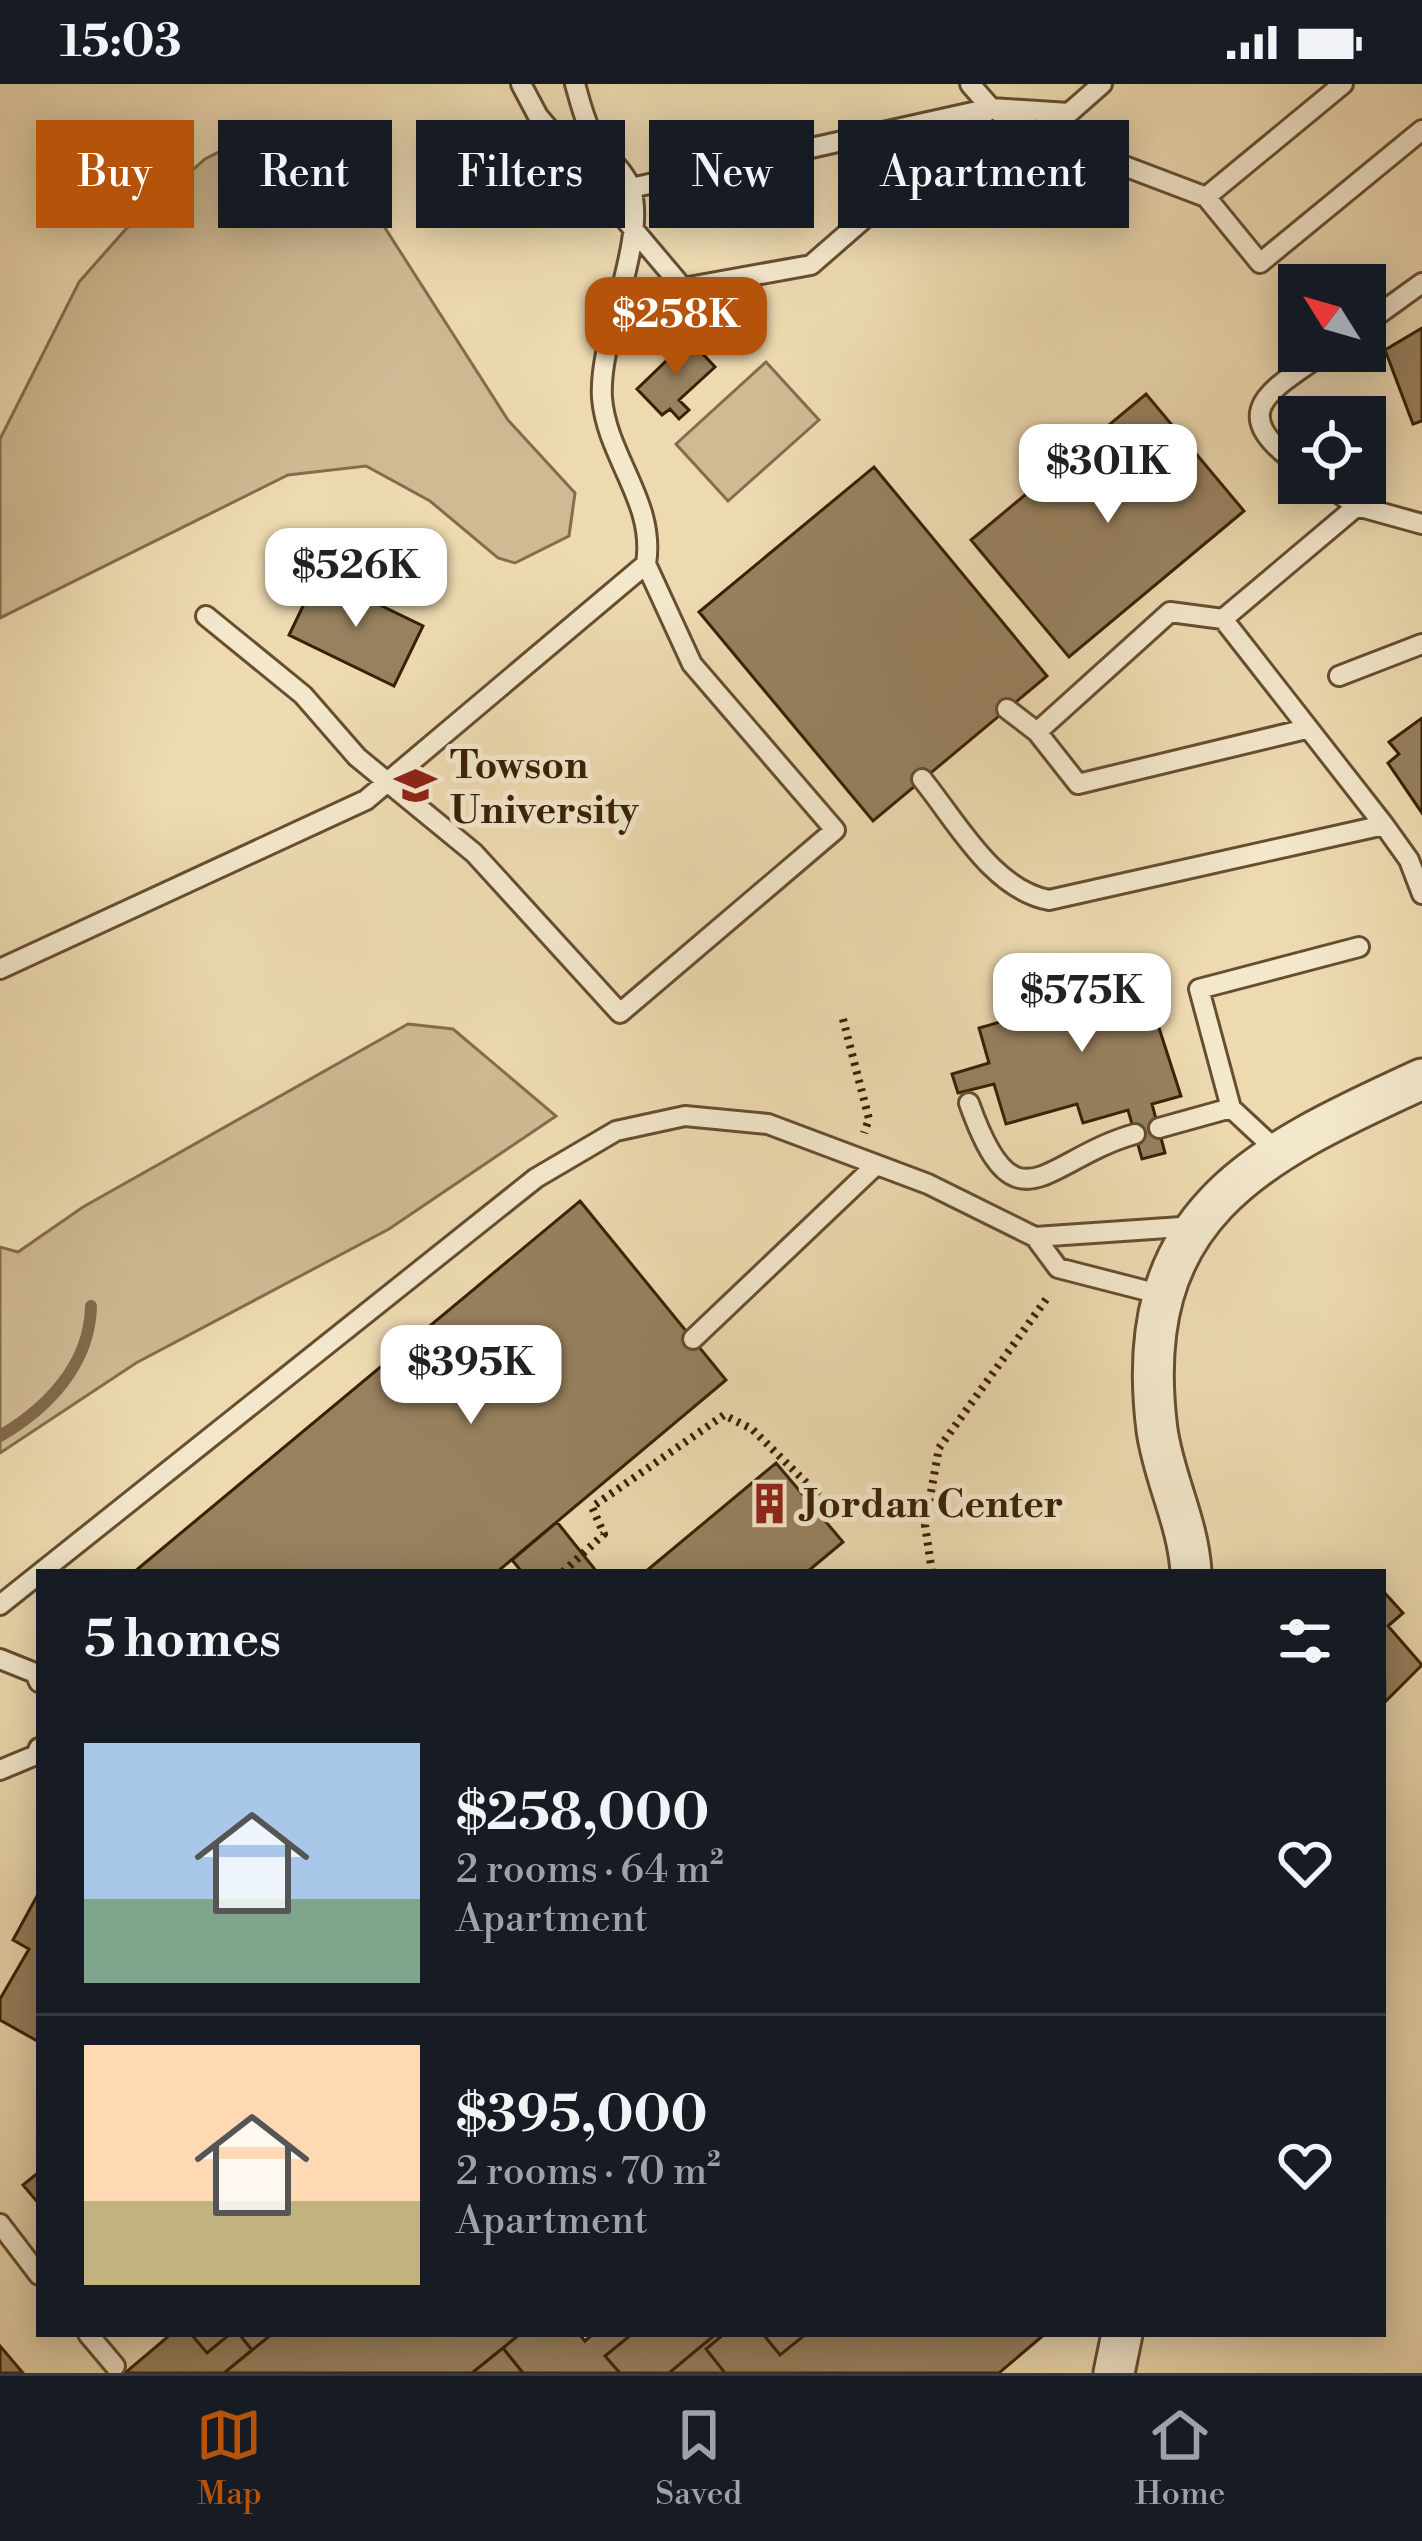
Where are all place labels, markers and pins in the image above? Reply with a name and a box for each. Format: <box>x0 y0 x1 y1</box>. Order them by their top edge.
pin: $258K <box>592 277 760 379</box>
pin: $301K <box>1024 424 1192 526</box>
pin: $526K <box>272 528 440 630</box>
place label: Towson University <box>450 742 639 836</box>
school or university icon: Towson University <box>393 763 439 809</box>
pin: $575K <box>998 953 1166 1055</box>
pin: $395K <box>387 1325 555 1427</box>
building icon: Jordan Center <box>746 1480 792 1526</box>
place label: Jordan Center <box>798 1481 1064 1530</box>

